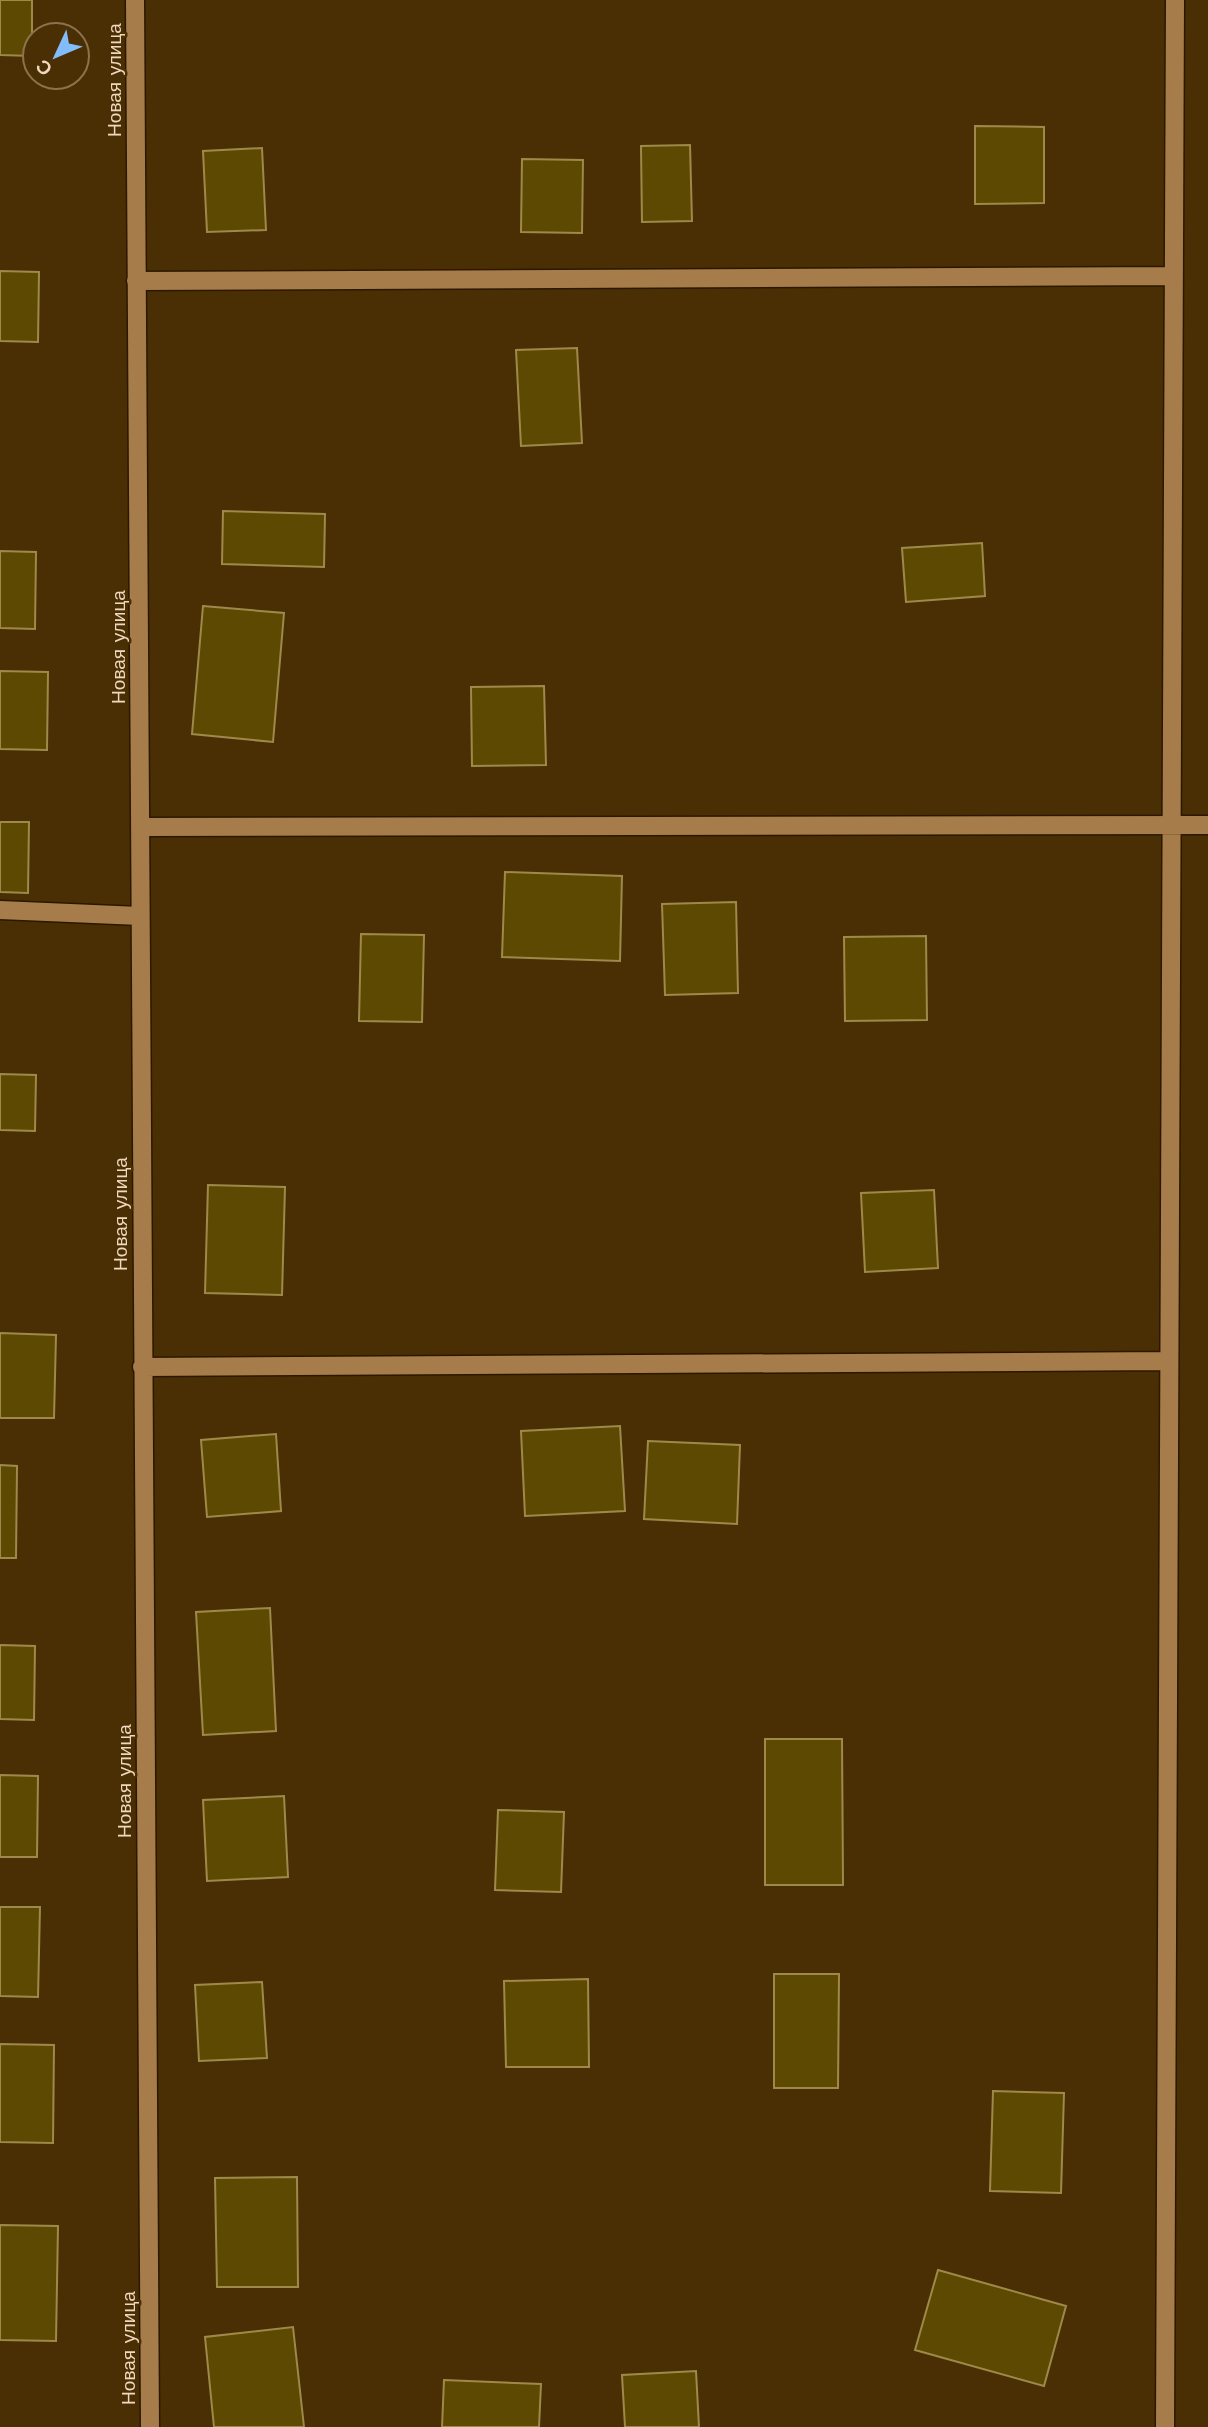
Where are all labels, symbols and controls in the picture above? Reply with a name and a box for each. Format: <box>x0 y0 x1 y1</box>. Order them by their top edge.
north arrow <box>21 21 91 91</box>
street label: Новая улица <box>103 23 126 137</box>
text: С <box>31 54 57 80</box>
street label: Новая улица <box>107 590 130 704</box>
street label: Новая улица <box>109 1157 132 1271</box>
street label: Новая улица <box>113 1724 136 1838</box>
street label: Новая улица <box>117 2291 140 2405</box>

